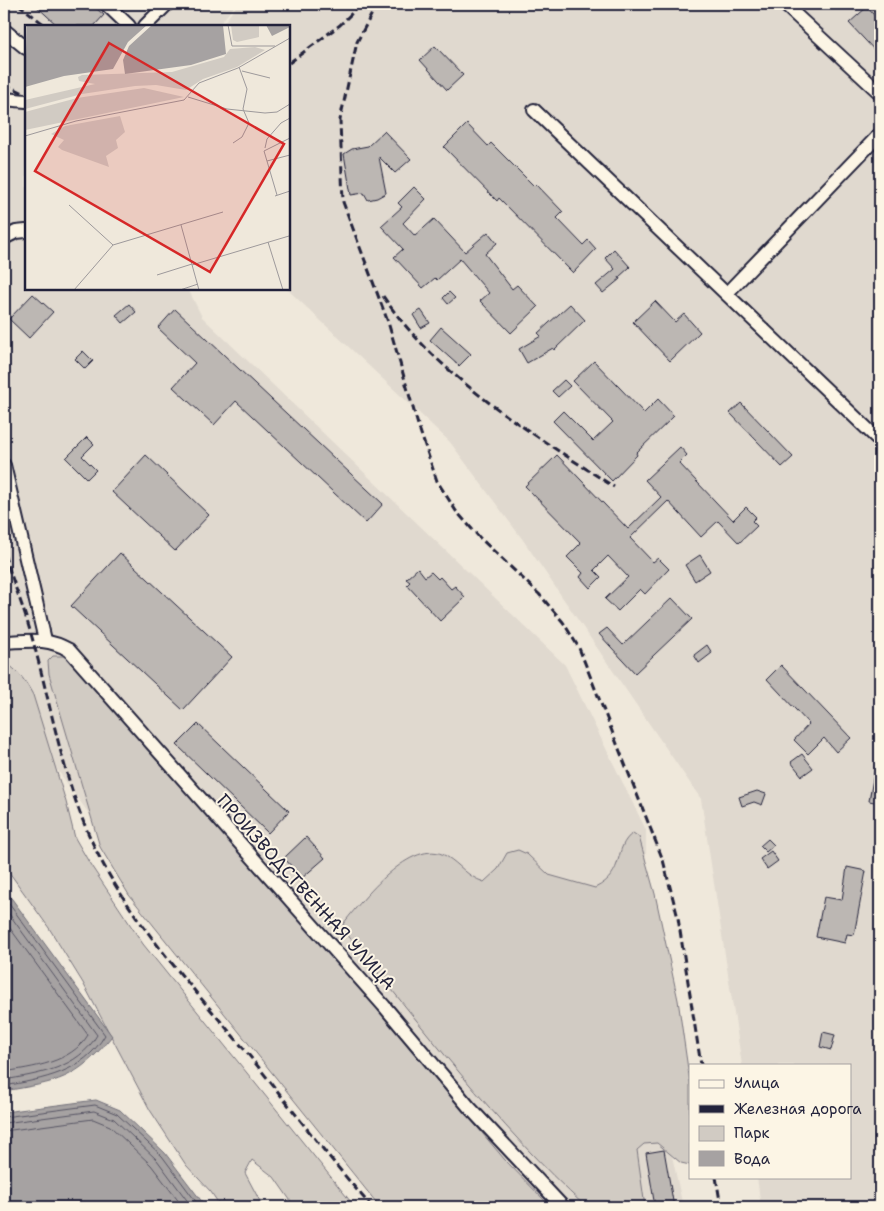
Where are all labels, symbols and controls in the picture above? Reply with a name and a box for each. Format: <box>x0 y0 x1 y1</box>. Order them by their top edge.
inset map <box>25 25 290 290</box>
street label: ПРОИЗВОДСТВЕННАЯ УЛИЦА <box>211 789 401 995</box>
legend <box>689 1064 852 1178</box>
text: Улица <box>734 1073 780 1093</box>
text: Железная дорога <box>734 1099 862 1119</box>
text: Парк <box>734 1123 770 1143</box>
text: Вода <box>734 1149 771 1169</box>

